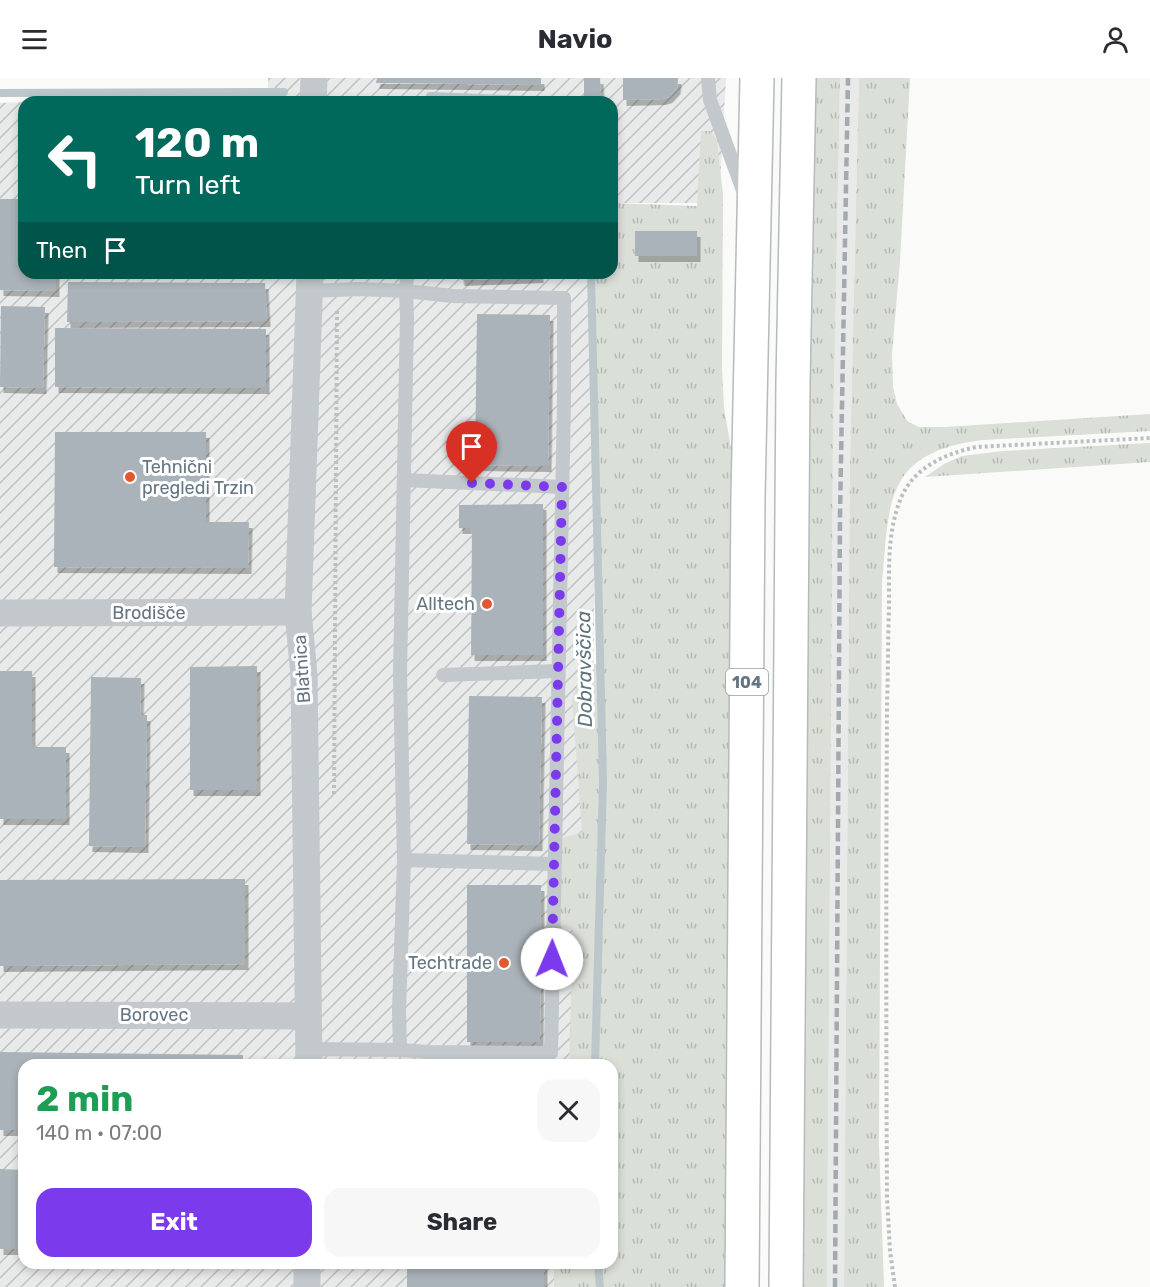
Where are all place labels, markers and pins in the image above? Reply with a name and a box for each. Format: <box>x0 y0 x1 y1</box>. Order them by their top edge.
pin <box>446 421 497 483</box>
place label: Tehnični pregledi Trzin <box>142 456 254 499</box>
marker: Tehnični pregledi Trzin <box>123 470 137 484</box>
place label: Alltech <box>416 593 475 615</box>
marker: Alltech <box>480 597 494 611</box>
place label: Techtrade <box>408 952 492 974</box>
marker: Techtrade <box>497 956 511 970</box>

